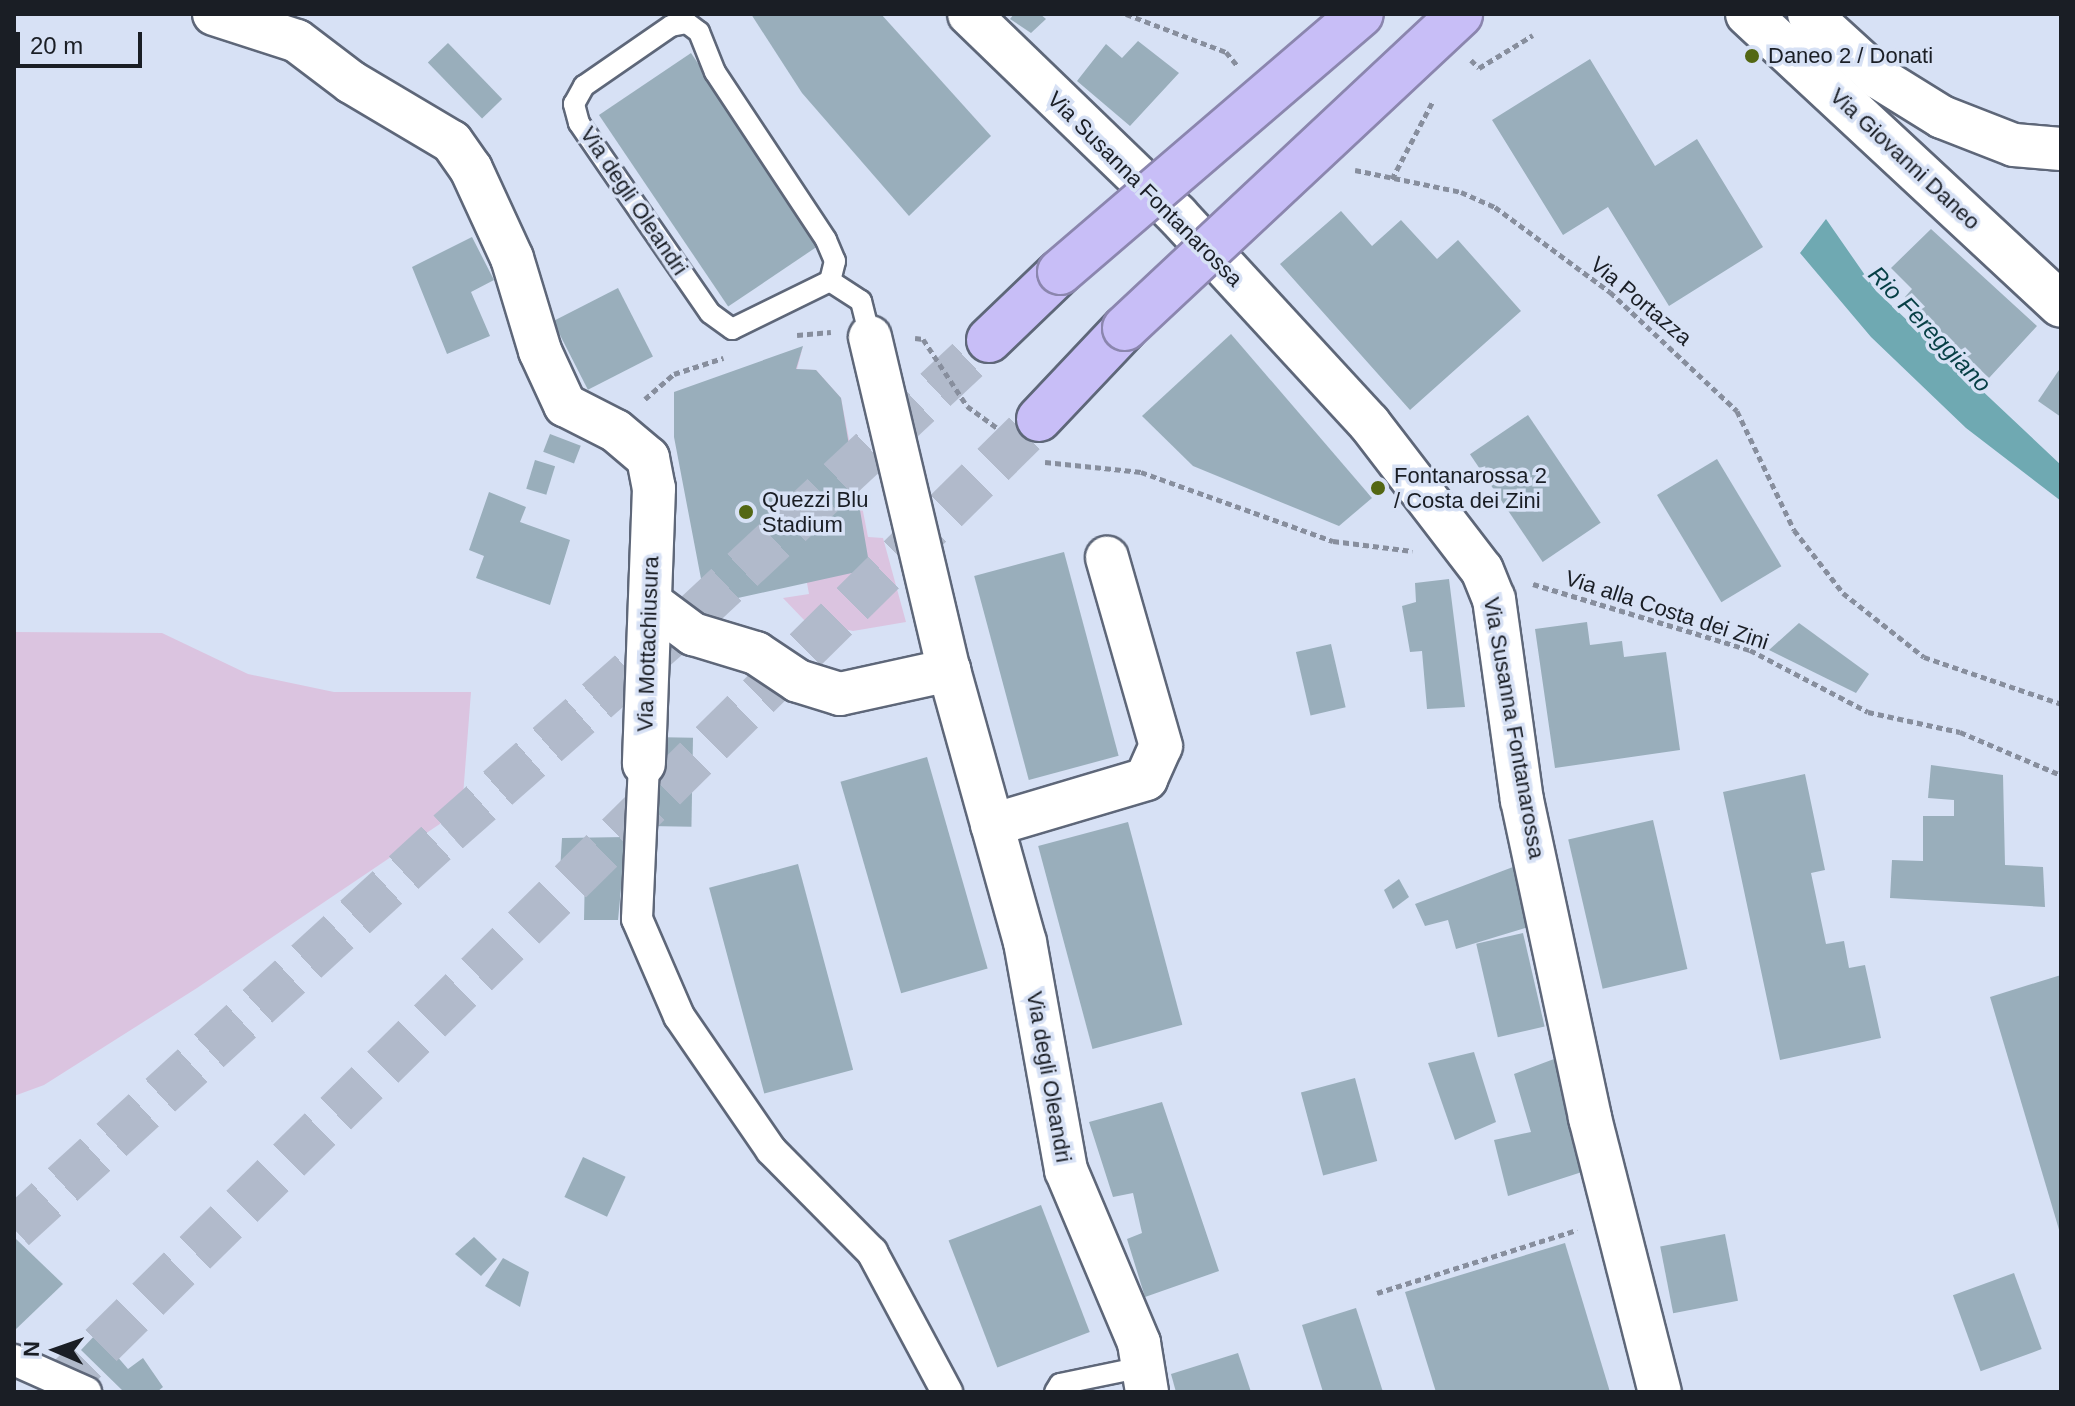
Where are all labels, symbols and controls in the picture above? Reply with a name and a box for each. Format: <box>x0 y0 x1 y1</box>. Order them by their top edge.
scale bar <box>20 16 146 66</box>
text: 20 m <box>30 32 83 59</box>
place label: Daneo 2 / Donati <box>1768 43 1933 69</box>
marker: Daneo 2 / Donati <box>1743 47 1761 65</box>
street label: Via Giovanni Daneo <box>1825 83 1985 235</box>
street label: Via Susanna Fontanarossa <box>1042 86 1248 292</box>
street label: Via degli Oleandri <box>575 122 693 280</box>
street label: Via Portazza <box>1585 251 1697 351</box>
water label: Rio Fereggiano <box>1863 260 1997 398</box>
place label: Fontanarossa 2 / Costa dei Zini <box>1394 462 1547 514</box>
marker: Fontanarossa 2 / Costa dei Zini <box>1369 479 1387 497</box>
place label: Quezzi Blu Stadium <box>762 486 868 538</box>
marker: Quezzi Blu Stadium <box>737 503 755 521</box>
street label: Via Mottachiusura <box>632 556 664 732</box>
street label: Via alla Costa dei Zini <box>1562 565 1772 655</box>
street label: Via Susanna Fontanarossa <box>1478 595 1550 861</box>
street label: Via degli Oleandri <box>1021 989 1077 1165</box>
north arrow <box>16 1310 96 1390</box>
text: N <box>19 1341 44 1358</box>

